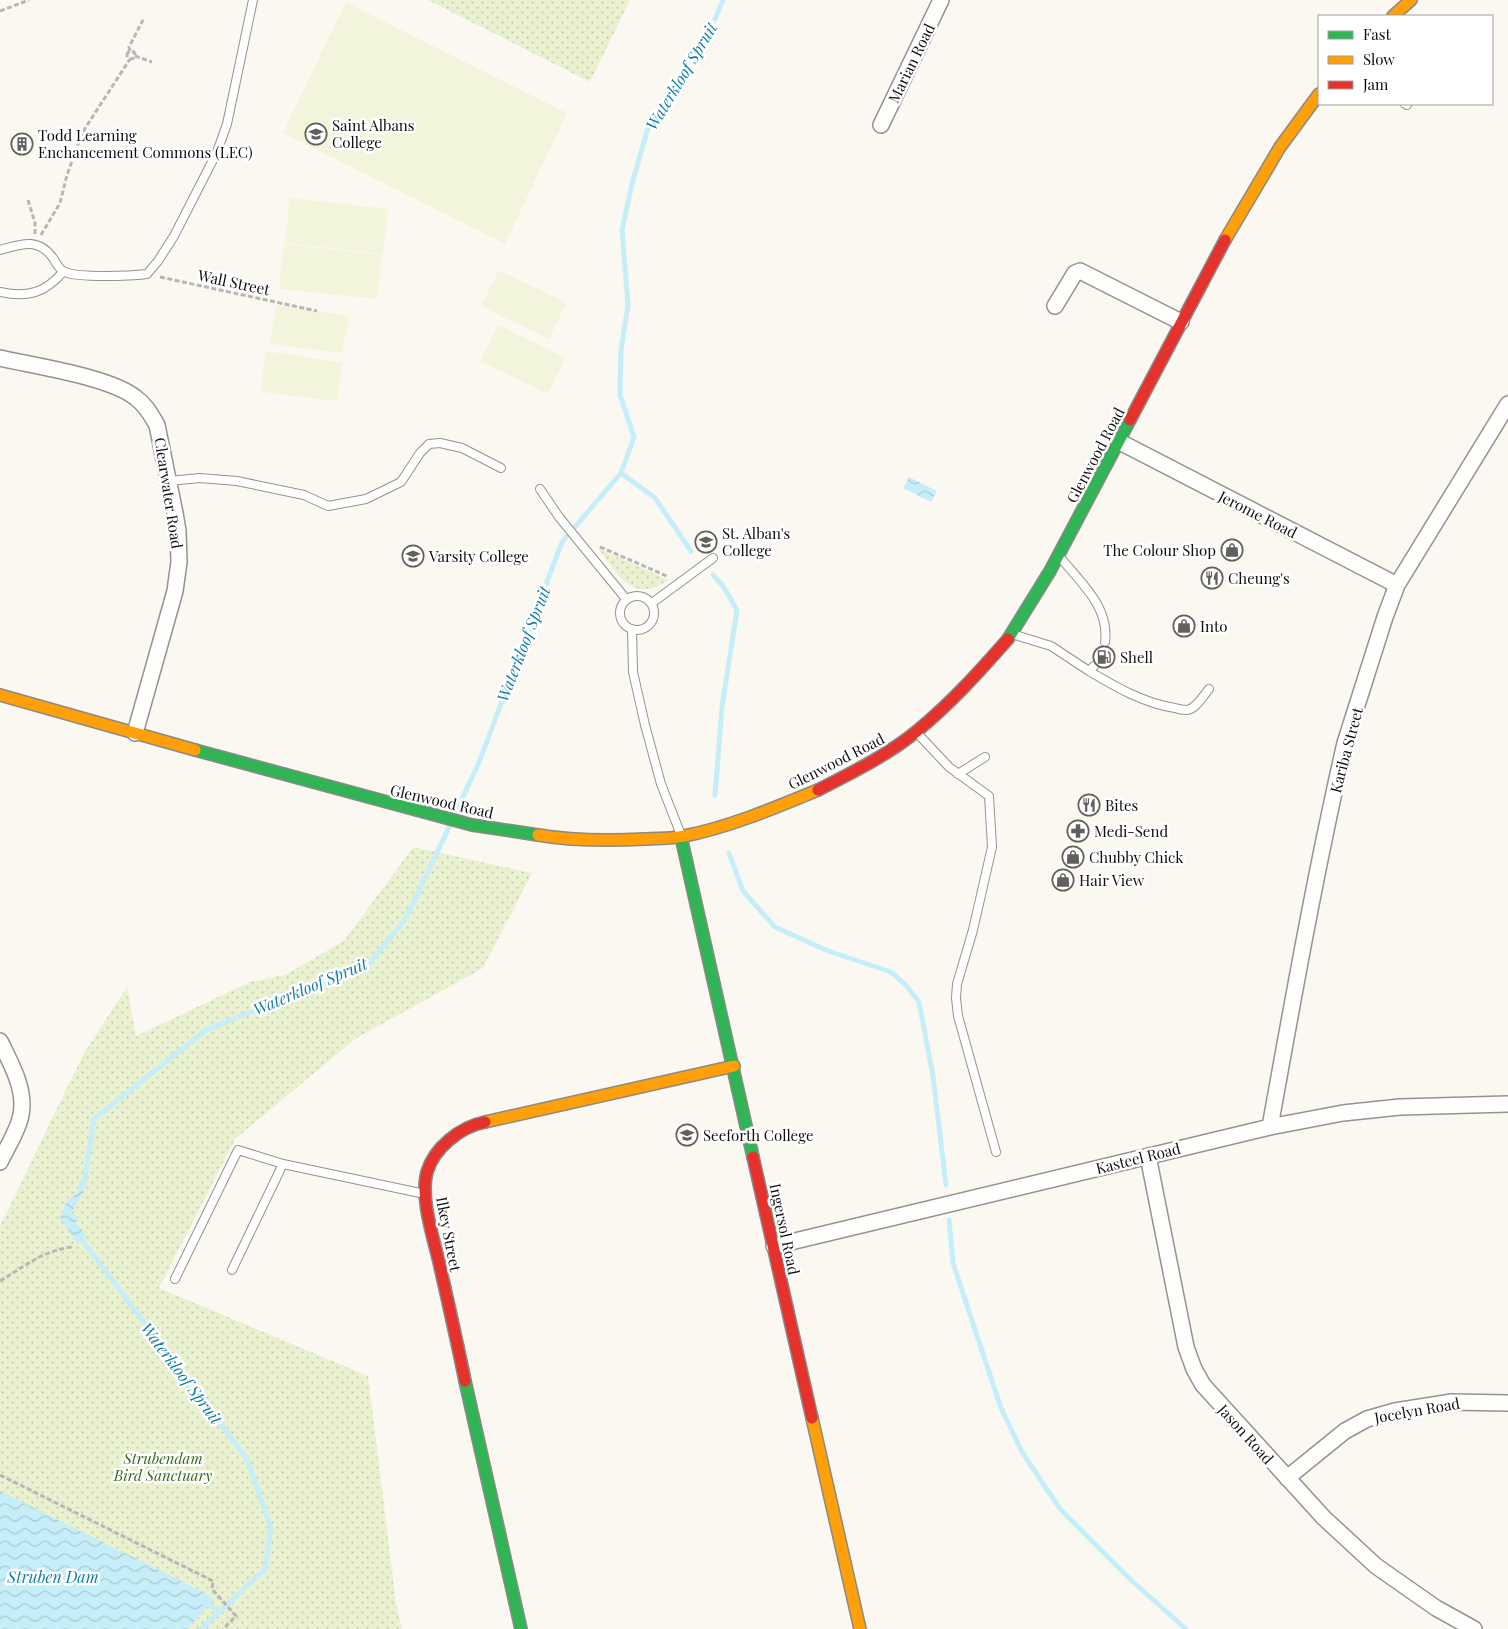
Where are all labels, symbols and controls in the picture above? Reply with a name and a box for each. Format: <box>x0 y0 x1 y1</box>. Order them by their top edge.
legend <box>1318 15 1493 105</box>
water label: Waterkloof Spruit <box>641 18 722 134</box>
street label: Marian Road <box>883 20 939 106</box>
text: Fast <box>1363 24 1392 44</box>
text: Slow <box>1363 49 1395 69</box>
text: Jam <box>1362 74 1389 94</box>
place label: Saint Albans College <box>332 115 415 152</box>
school or university icon: Saint Albans College <box>304 122 328 146</box>
place label: Todd Learning Enchancement Commons (LEC) <box>38 125 253 162</box>
building icon: Todd Learning Enchancement Commons (LEC) <box>10 132 34 156</box>
street label: Wall Street <box>195 264 272 300</box>
street label: Glenwood Road <box>1061 404 1129 506</box>
street label: Clearwater Road <box>150 436 188 550</box>
street label: Jerome Road <box>1214 485 1301 542</box>
place label: St. Alban's College <box>722 523 790 560</box>
school or university icon: St. Alban's College <box>694 530 718 554</box>
shop icon: The Colour Shop <box>1220 538 1244 562</box>
place label: The Colour Shop <box>1103 540 1216 560</box>
school or university icon: Varsity College <box>401 544 425 568</box>
place label: Varsity College <box>428 546 529 566</box>
restaurant icon: Cheung's <box>1200 566 1224 590</box>
place label: Cheung's <box>1228 568 1290 588</box>
water label: Waterkloof Spruit <box>491 583 555 705</box>
shop icon: Into <box>1172 614 1196 638</box>
place label: Into <box>1200 616 1228 636</box>
fuel station icon: Shell <box>1092 645 1116 669</box>
place label: Shell <box>1120 647 1153 667</box>
street label: Kariba Street <box>1325 704 1367 795</box>
street label: Glenwood Road <box>784 728 888 794</box>
street label: Glenwood Road <box>388 779 496 823</box>
restaurant icon: Bites <box>1077 793 1101 817</box>
place label: Bites <box>1105 795 1138 815</box>
pharmacy icon: Medi-Send <box>1066 819 1090 843</box>
place label: Medi-Send <box>1094 821 1168 841</box>
shop icon: Chubby Chick <box>1061 845 1085 869</box>
place label: Chubby Chick <box>1089 847 1184 867</box>
shop icon: Hair View <box>1051 868 1075 892</box>
place label: Hair View <box>1079 870 1145 890</box>
water label: Waterkloof Spruit <box>250 952 371 1020</box>
school or university icon: Seeforth College <box>675 1123 699 1147</box>
place label: Seeforth College <box>703 1125 814 1145</box>
street label: Kasteel Road <box>1094 1138 1183 1178</box>
street label: Ingersol Road <box>766 1182 804 1277</box>
street label: Ilkey Street <box>432 1195 466 1274</box>
water label: Waterkloof Spruit <box>137 1318 228 1429</box>
street label: Jocelyn Road <box>1372 1393 1462 1428</box>
street label: Jason Road <box>1213 1399 1278 1468</box>
park label: Strubendam Bird Sanctuary <box>113 1448 212 1485</box>
water label: Struben Dam <box>6 1566 99 1587</box>

